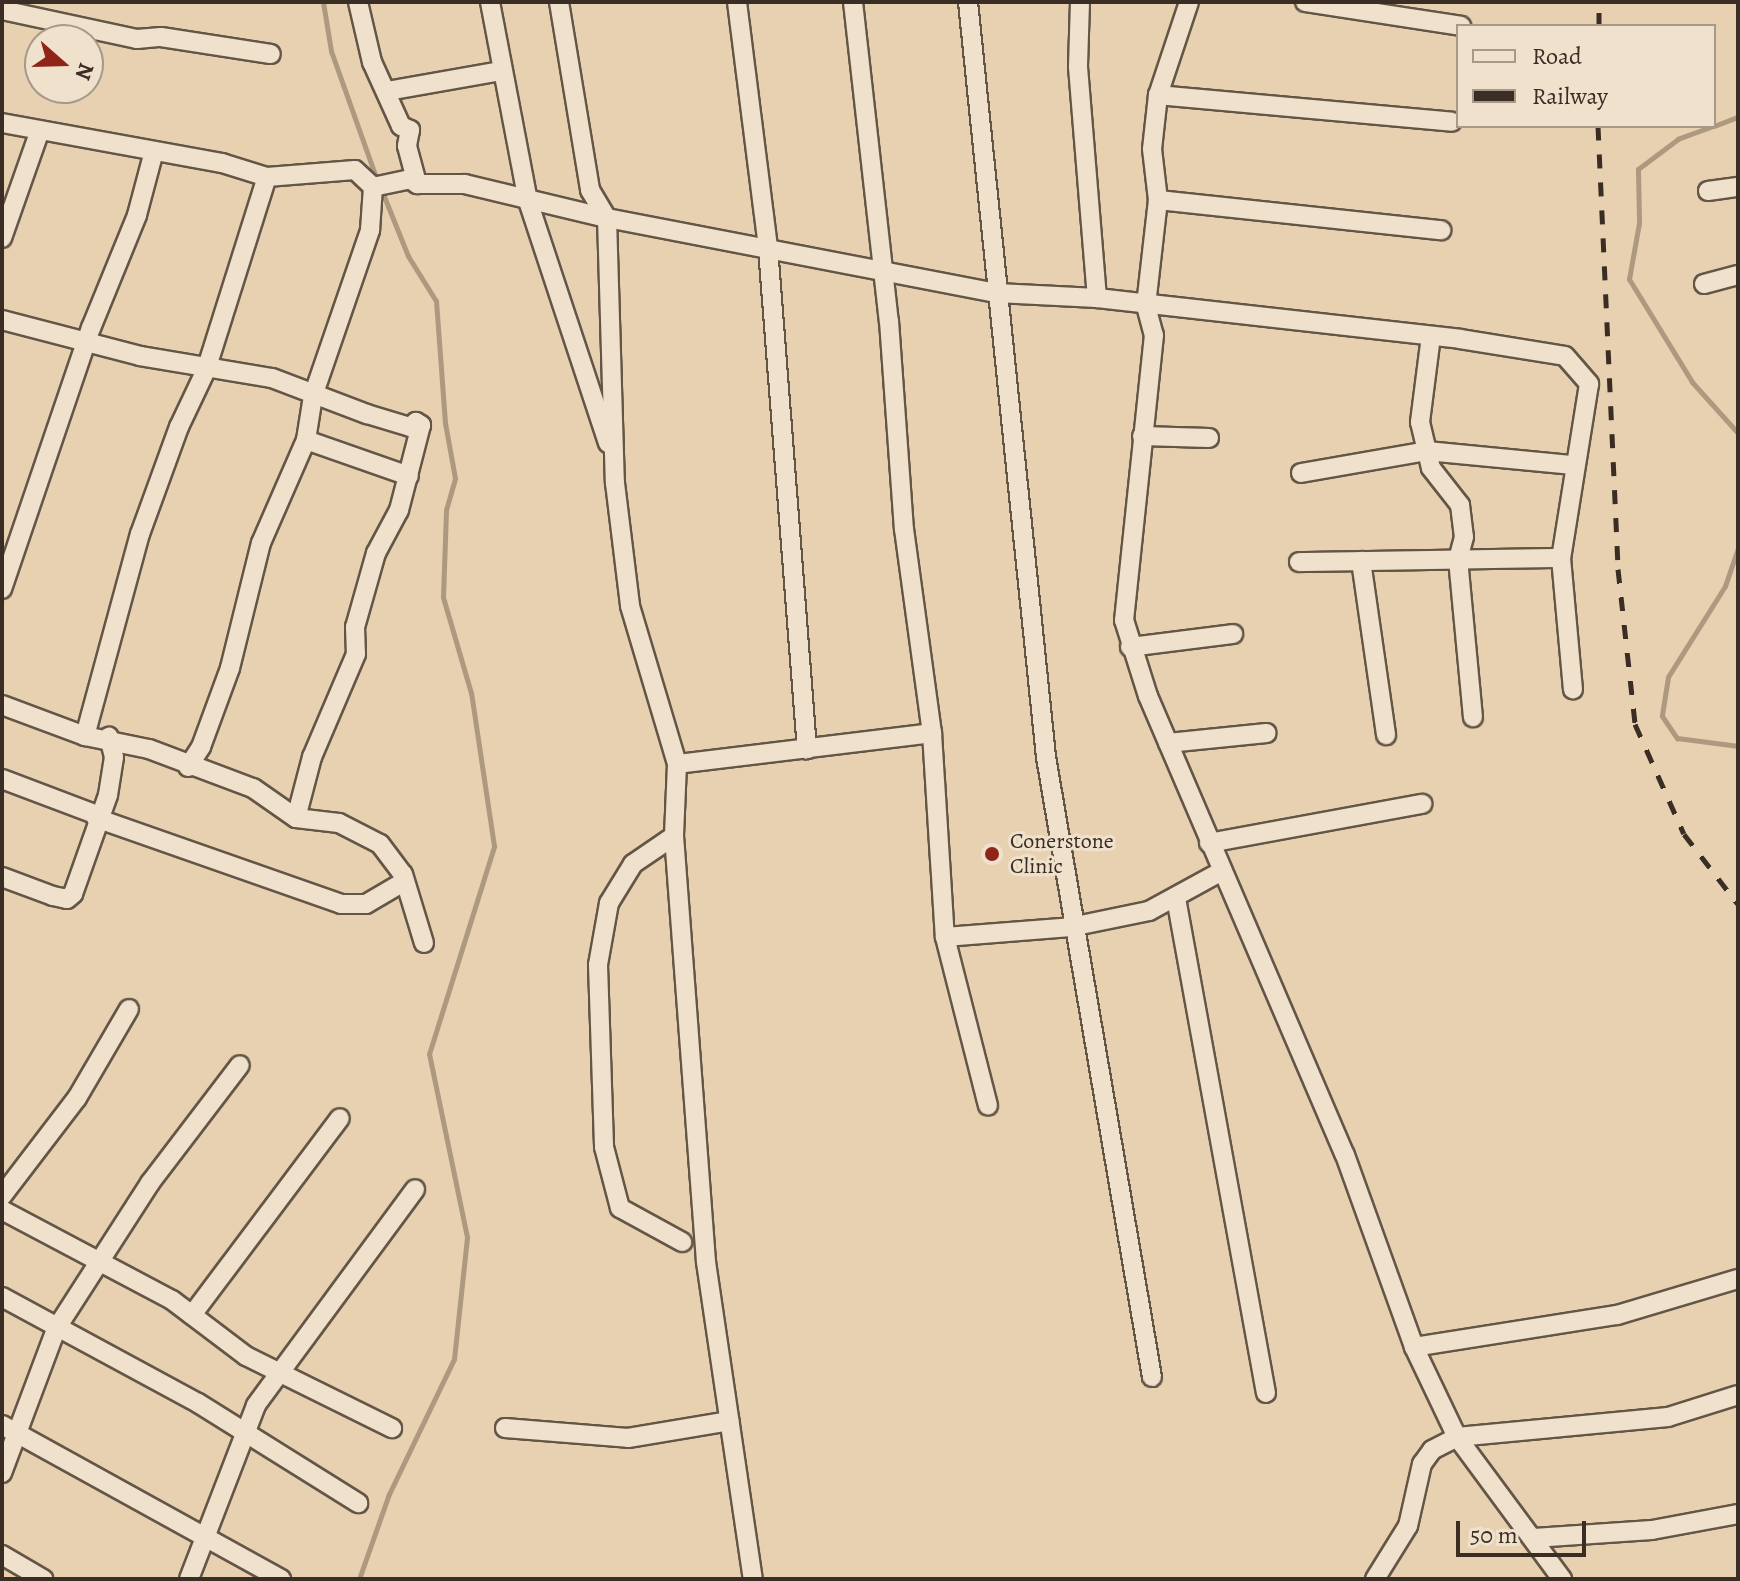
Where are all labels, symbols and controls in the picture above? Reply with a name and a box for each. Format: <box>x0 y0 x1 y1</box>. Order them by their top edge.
north arrow <box>24 24 104 104</box>
legend <box>1456 24 1716 128</box>
text: Road <box>1532 40 1582 72</box>
text: N <box>68 59 102 84</box>
text: Railway <box>1532 80 1608 112</box>
place label: Conerstone Clinic <box>1010 828 1114 880</box>
marker: Conerstone Clinic <box>981 843 1003 865</box>
scale bar <box>1460 1505 1590 1555</box>
text: 50 m <box>1470 1519 1518 1551</box>

